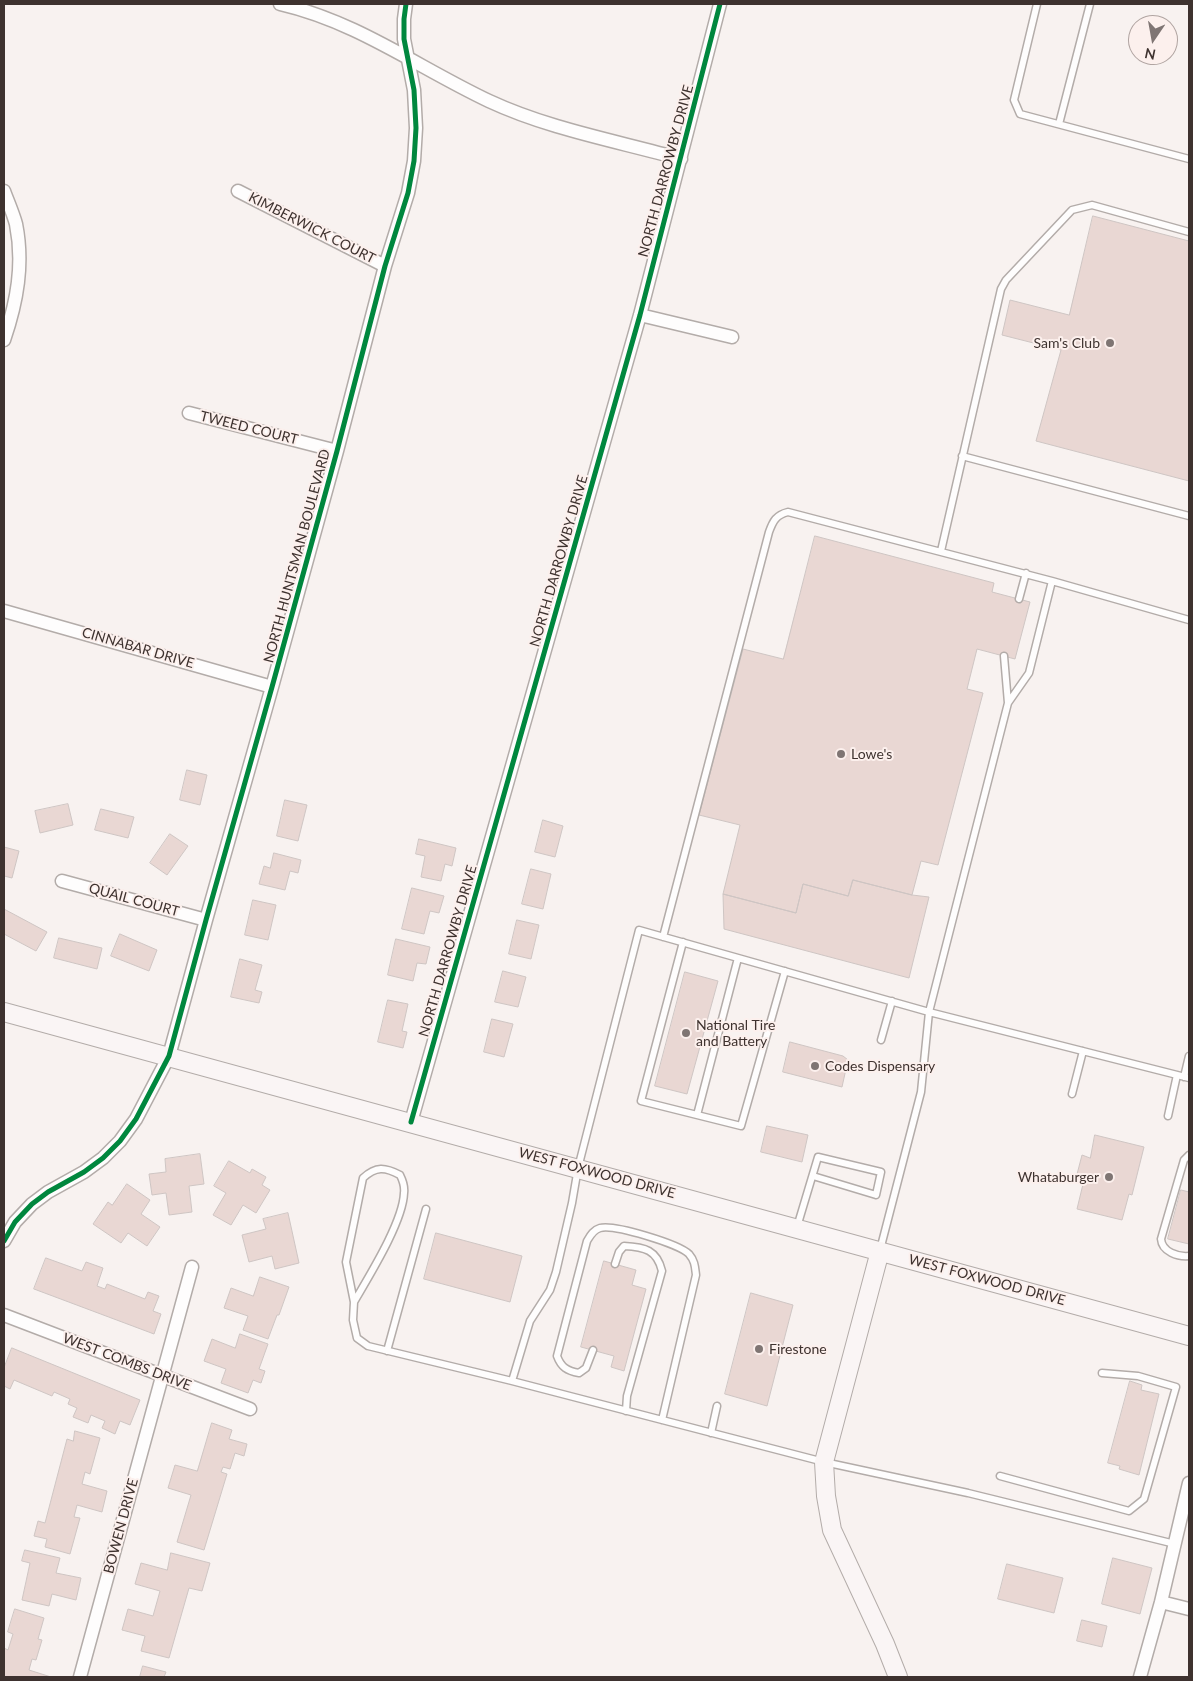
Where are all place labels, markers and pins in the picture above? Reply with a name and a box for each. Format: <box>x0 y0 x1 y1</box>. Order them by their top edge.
place label: Sam's Club <box>1033 335 1100 351</box>
marker: Sam's Club <box>1104 337 1116 349</box>
place label: Lowe's <box>851 746 892 762</box>
marker: Lowe's <box>835 748 847 760</box>
place label: National Tire and Battery <box>696 1017 775 1050</box>
marker: National Tire and Battery <box>680 1027 692 1039</box>
place label: Codes Dispensary <box>825 1058 935 1074</box>
marker: Codes Dispensary <box>809 1060 821 1072</box>
place label: Whataburger <box>1018 1169 1099 1185</box>
marker: Whataburger <box>1103 1171 1115 1183</box>
place label: Firestone <box>769 1341 827 1357</box>
marker: Firestone <box>753 1343 765 1355</box>

